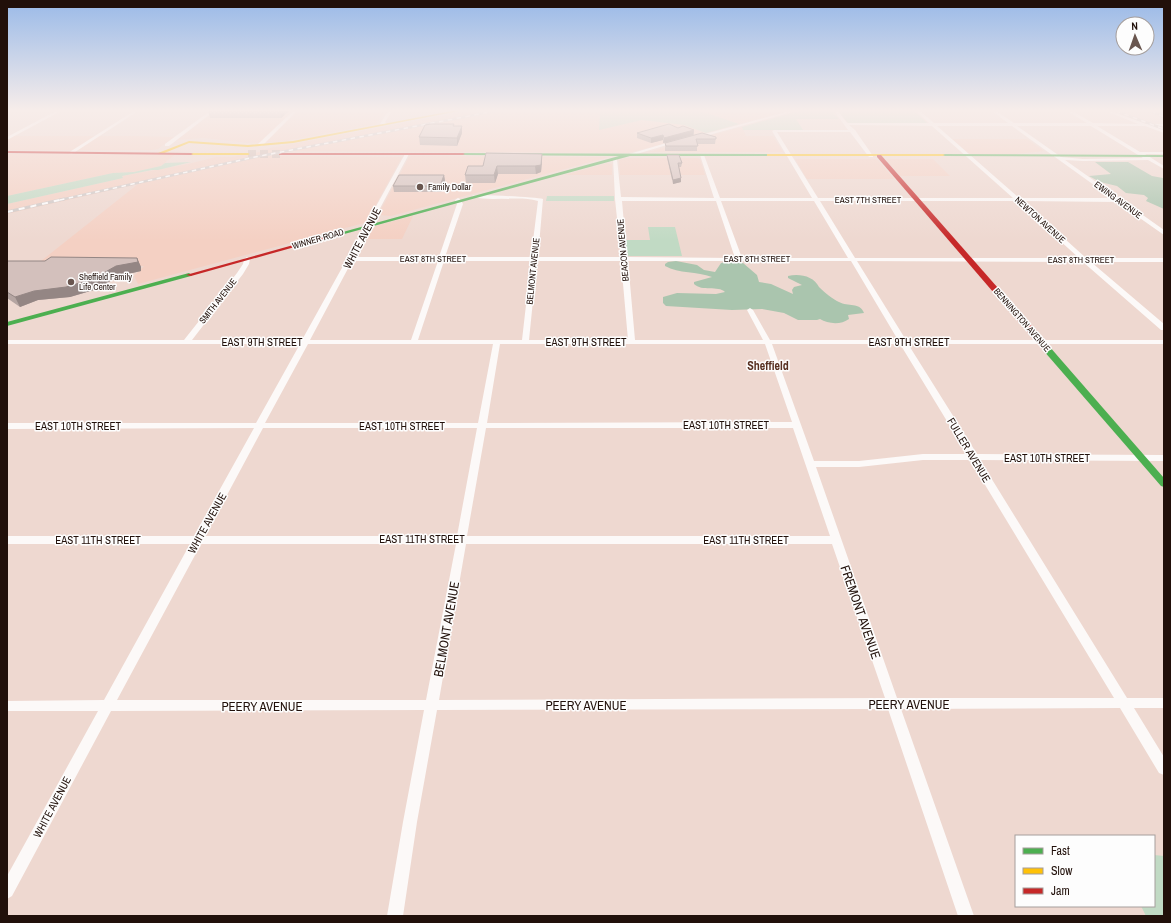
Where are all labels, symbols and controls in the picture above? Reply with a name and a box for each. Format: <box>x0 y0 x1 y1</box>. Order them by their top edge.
north arrow <box>1115 16 1155 56</box>
text: N <box>1131 19 1138 33</box>
street label: EWING AVENUE <box>1092 179 1144 221</box>
place label: Family Dollar <box>428 181 472 193</box>
marker: Family Dollar <box>415 182 425 192</box>
street label: EAST 7TH STREET <box>835 194 902 206</box>
street label: NEWTON AVENUE <box>1012 194 1068 246</box>
street label: WHITE AVENUE <box>340 205 384 271</box>
street label: BEACON AVENUE <box>614 218 632 282</box>
street label: WINNER ROAD <box>291 226 345 252</box>
street label: BELMONT AVENUE <box>524 237 542 305</box>
street label: EAST 8TH STREET <box>400 253 467 265</box>
street label: EAST 8TH STREET <box>724 253 791 265</box>
street label: EAST 8TH STREET <box>1048 254 1115 266</box>
place label: Sheffield Family Life Center <box>79 271 132 293</box>
street label: SMITH AVENUE <box>197 276 240 326</box>
marker: Sheffield Family Life Center <box>66 277 76 287</box>
street label: BENNINGTON AVENUE <box>991 286 1053 354</box>
street label: EAST 9TH STREET <box>221 335 303 349</box>
street label: EAST 9TH STREET <box>545 335 627 349</box>
street label: EAST 9TH STREET <box>868 335 950 349</box>
district label: Sheffield <box>747 358 789 374</box>
street label: FULLER AVENUE <box>944 415 994 485</box>
street label: EAST 10TH STREET <box>683 418 770 432</box>
street label: EAST 10TH STREET <box>35 419 122 433</box>
street label: EAST 10TH STREET <box>359 419 446 433</box>
street label: EAST 10TH STREET <box>1004 451 1091 465</box>
street label: WHITE AVENUE <box>185 490 229 556</box>
street label: EAST 11TH STREET <box>379 532 465 546</box>
street label: EAST 11TH STREET <box>55 533 141 547</box>
street label: EAST 11TH STREET <box>703 533 789 547</box>
street label: FREMONT AVENUE <box>837 563 885 661</box>
street label: BELMONT AVENUE <box>430 580 463 678</box>
street label: PEERY AVENUE <box>868 696 950 713</box>
street label: PEERY AVENUE <box>545 697 627 714</box>
street label: PEERY AVENUE <box>221 698 303 715</box>
street label: WHITE AVENUE <box>30 774 74 840</box>
legend <box>1015 835 1155 907</box>
text: Fast <box>1051 843 1070 859</box>
text: Slow <box>1051 863 1073 879</box>
text: Jam <box>1051 883 1070 899</box>

